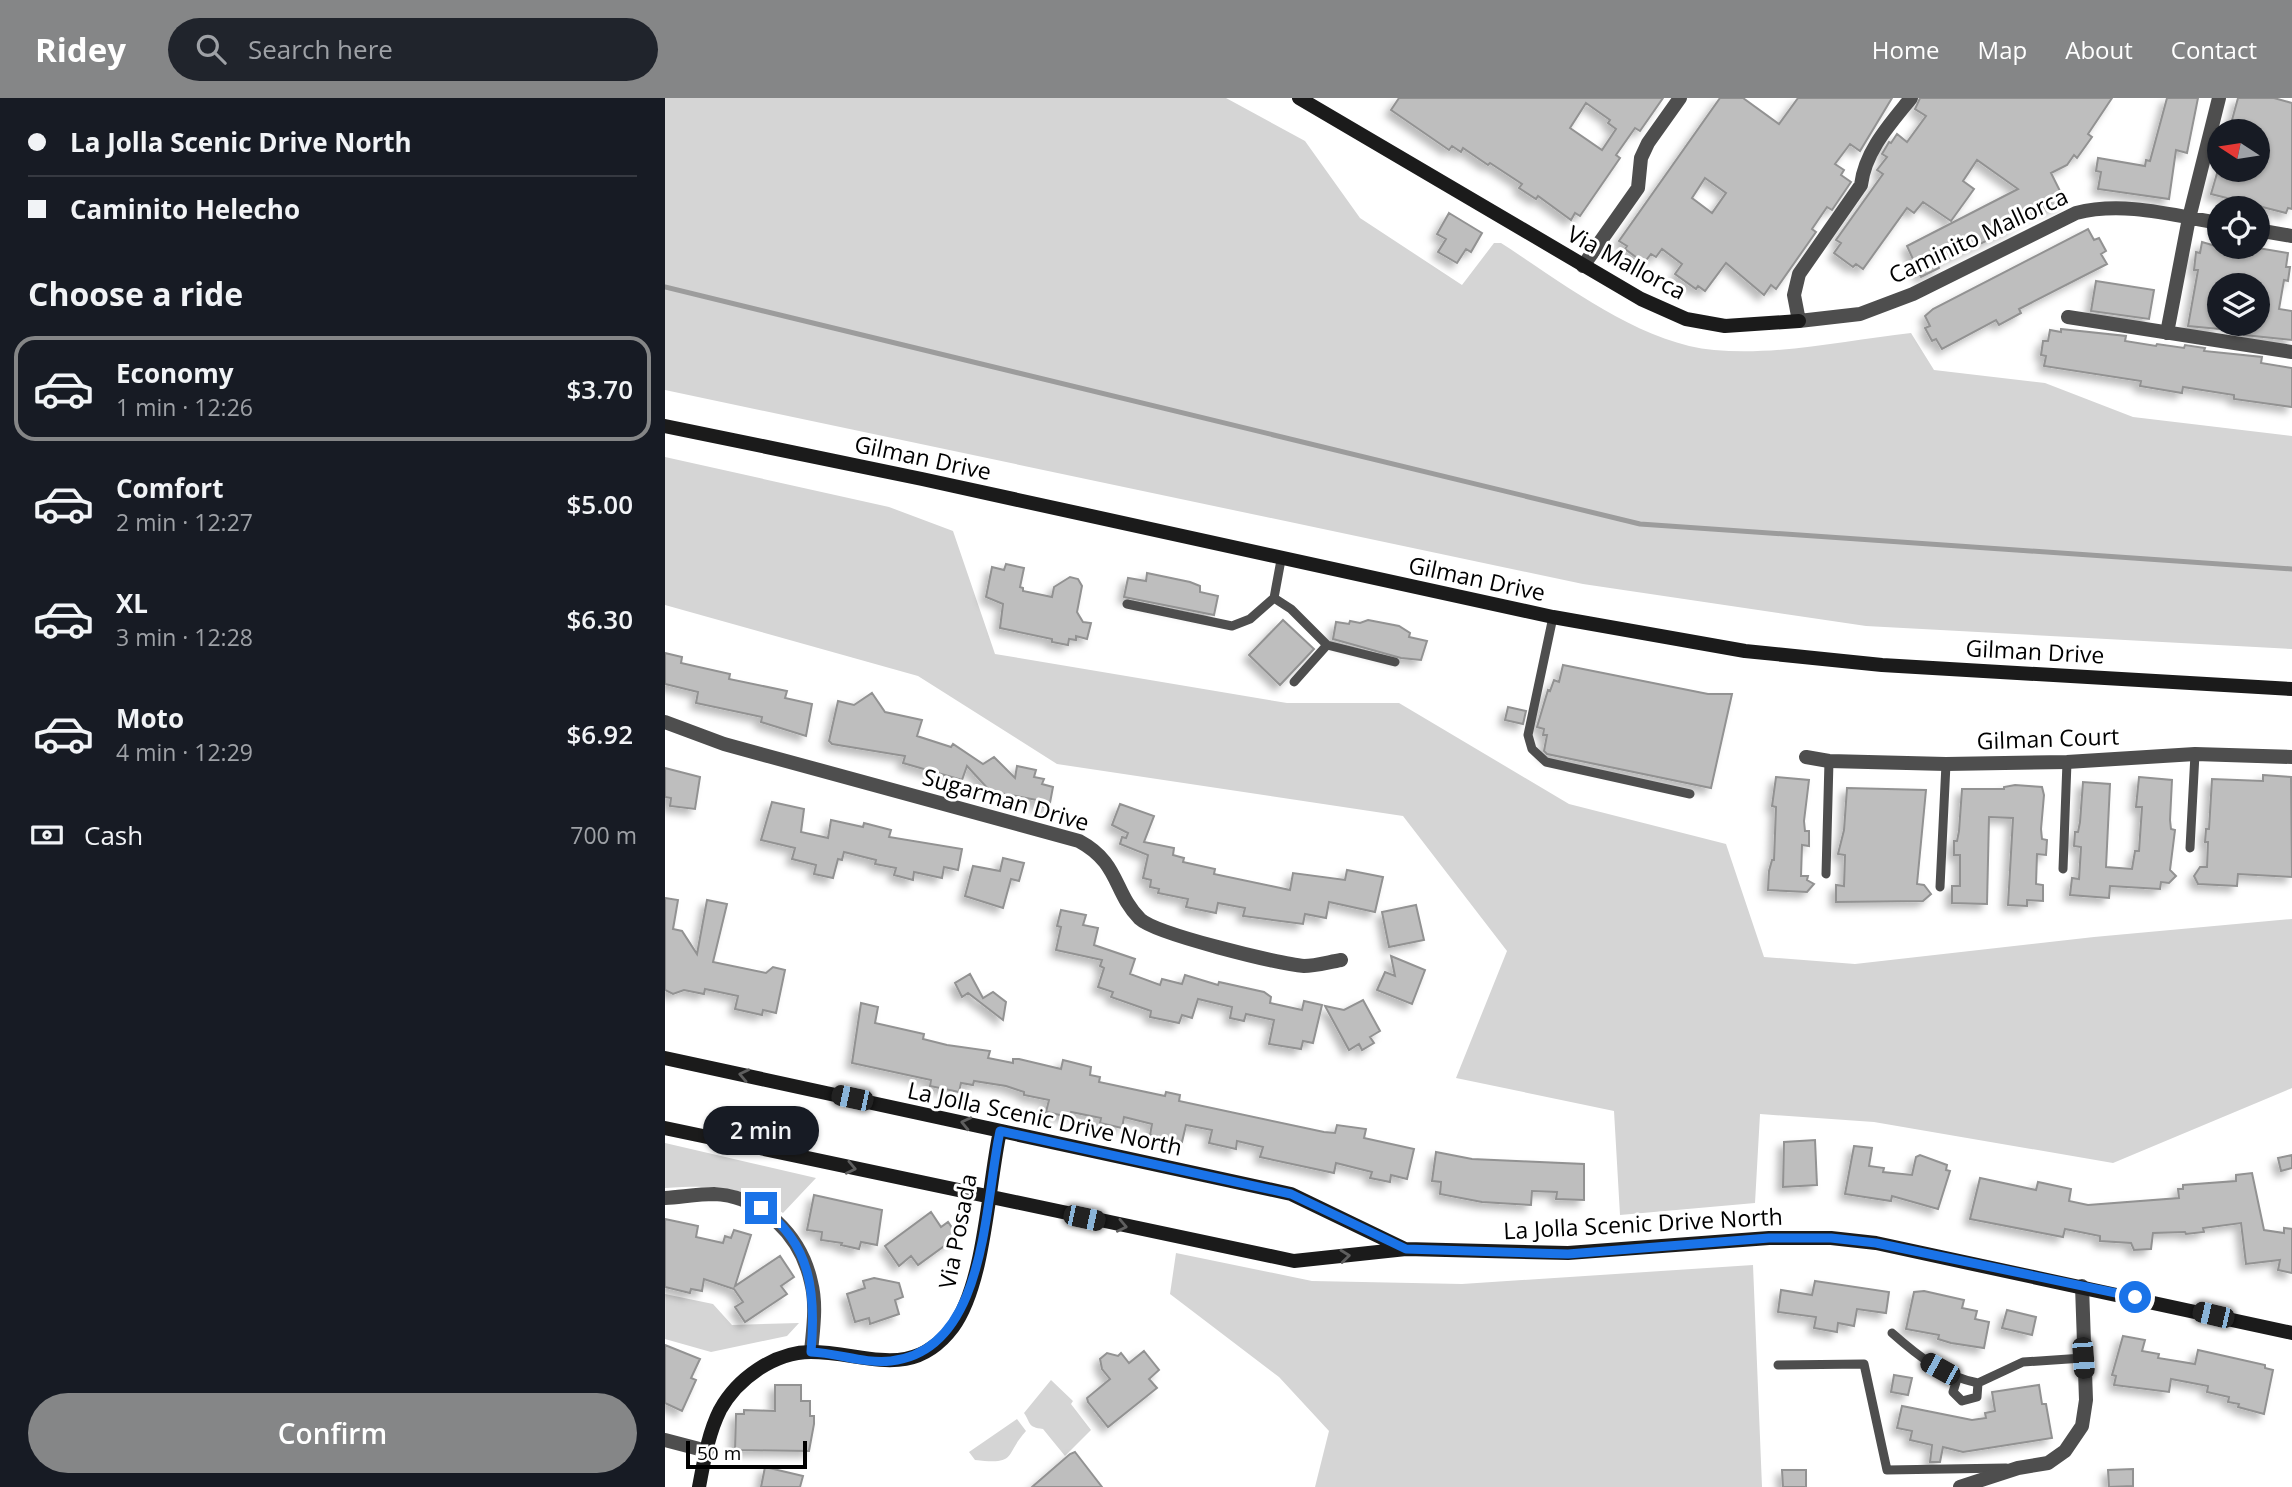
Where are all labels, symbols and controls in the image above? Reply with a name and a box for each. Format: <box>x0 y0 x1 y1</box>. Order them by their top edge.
search box <box>168 18 658 81</box>
text: Ridey <box>35 27 126 72</box>
icon: search <box>192 30 230 68</box>
text: Search here <box>248 31 393 67</box>
text: Home <box>1872 33 1940 66</box>
text: Map <box>1978 33 2027 66</box>
text: About <box>2065 33 2133 66</box>
text: Contact <box>2171 33 2257 66</box>
north arrow <box>2207 119 2270 182</box>
map controls <box>2207 119 2270 336</box>
text: La Jolla Scenic Drive North <box>70 124 412 160</box>
street label: Caminito Mallorca <box>1883 179 2073 291</box>
text: Caminito Helecho <box>70 191 300 227</box>
button: locate <box>2207 196 2270 259</box>
street label: Via Mallorca <box>1562 217 1692 307</box>
text: Choose a ride <box>28 272 243 315</box>
button: layers <box>2207 273 2270 336</box>
text: Economy <box>116 355 234 391</box>
icon: car <box>32 357 95 420</box>
text: $3.70 <box>566 371 633 407</box>
text: 1 min · 12:26 <box>116 391 253 423</box>
street label: Gilman Drive <box>852 427 994 487</box>
text: Comfort <box>116 470 223 506</box>
icon: car <box>32 472 95 535</box>
text: $5.00 <box>566 486 633 522</box>
text: 2 min · 12:27 <box>116 506 253 538</box>
street label: Gilman Drive <box>1406 548 1548 608</box>
text: XL <box>116 585 148 621</box>
icon: car <box>32 587 95 650</box>
text: $6.30 <box>566 601 633 637</box>
text: 3 min · 12:28 <box>116 621 253 653</box>
street label: Gilman Drive <box>1965 631 2105 671</box>
text: Moto <box>116 700 184 736</box>
icon: car <box>32 702 95 765</box>
text: $6.92 <box>566 716 633 752</box>
street label: Gilman Court <box>1976 720 2120 756</box>
text: 4 min · 12:29 <box>116 736 253 768</box>
street label: Sugarman Drive <box>919 760 1093 838</box>
icon: cash <box>28 816 66 854</box>
text: Cash <box>84 817 143 853</box>
text: 700 m <box>570 819 637 851</box>
one-way arrow <box>738 1069 750 1084</box>
street label: La Jolla Scenic Drive North <box>905 1073 1185 1163</box>
car <box>830 1083 875 1113</box>
callout: 2 min <box>703 1107 819 1156</box>
text: 2 min <box>730 1114 792 1146</box>
one-way arrow <box>960 1117 972 1132</box>
one-way arrow <box>845 1160 857 1174</box>
street label: Via Posada <box>930 1171 984 1291</box>
route end <box>745 1192 777 1224</box>
street label: La Jolla Scenic Drive North <box>1502 1200 1784 1246</box>
car <box>1062 1203 1107 1233</box>
one-way arrow <box>1116 1218 1128 1232</box>
one-way arrow <box>1340 1248 1351 1263</box>
route start <box>2119 1281 2151 1313</box>
car <box>2191 1300 2236 1330</box>
car <box>2072 1336 2095 1380</box>
car <box>1917 1350 1964 1388</box>
button: Confirm <box>28 1393 637 1473</box>
scale bar <box>686 1438 807 1470</box>
text: 50 m <box>697 1440 741 1466</box>

